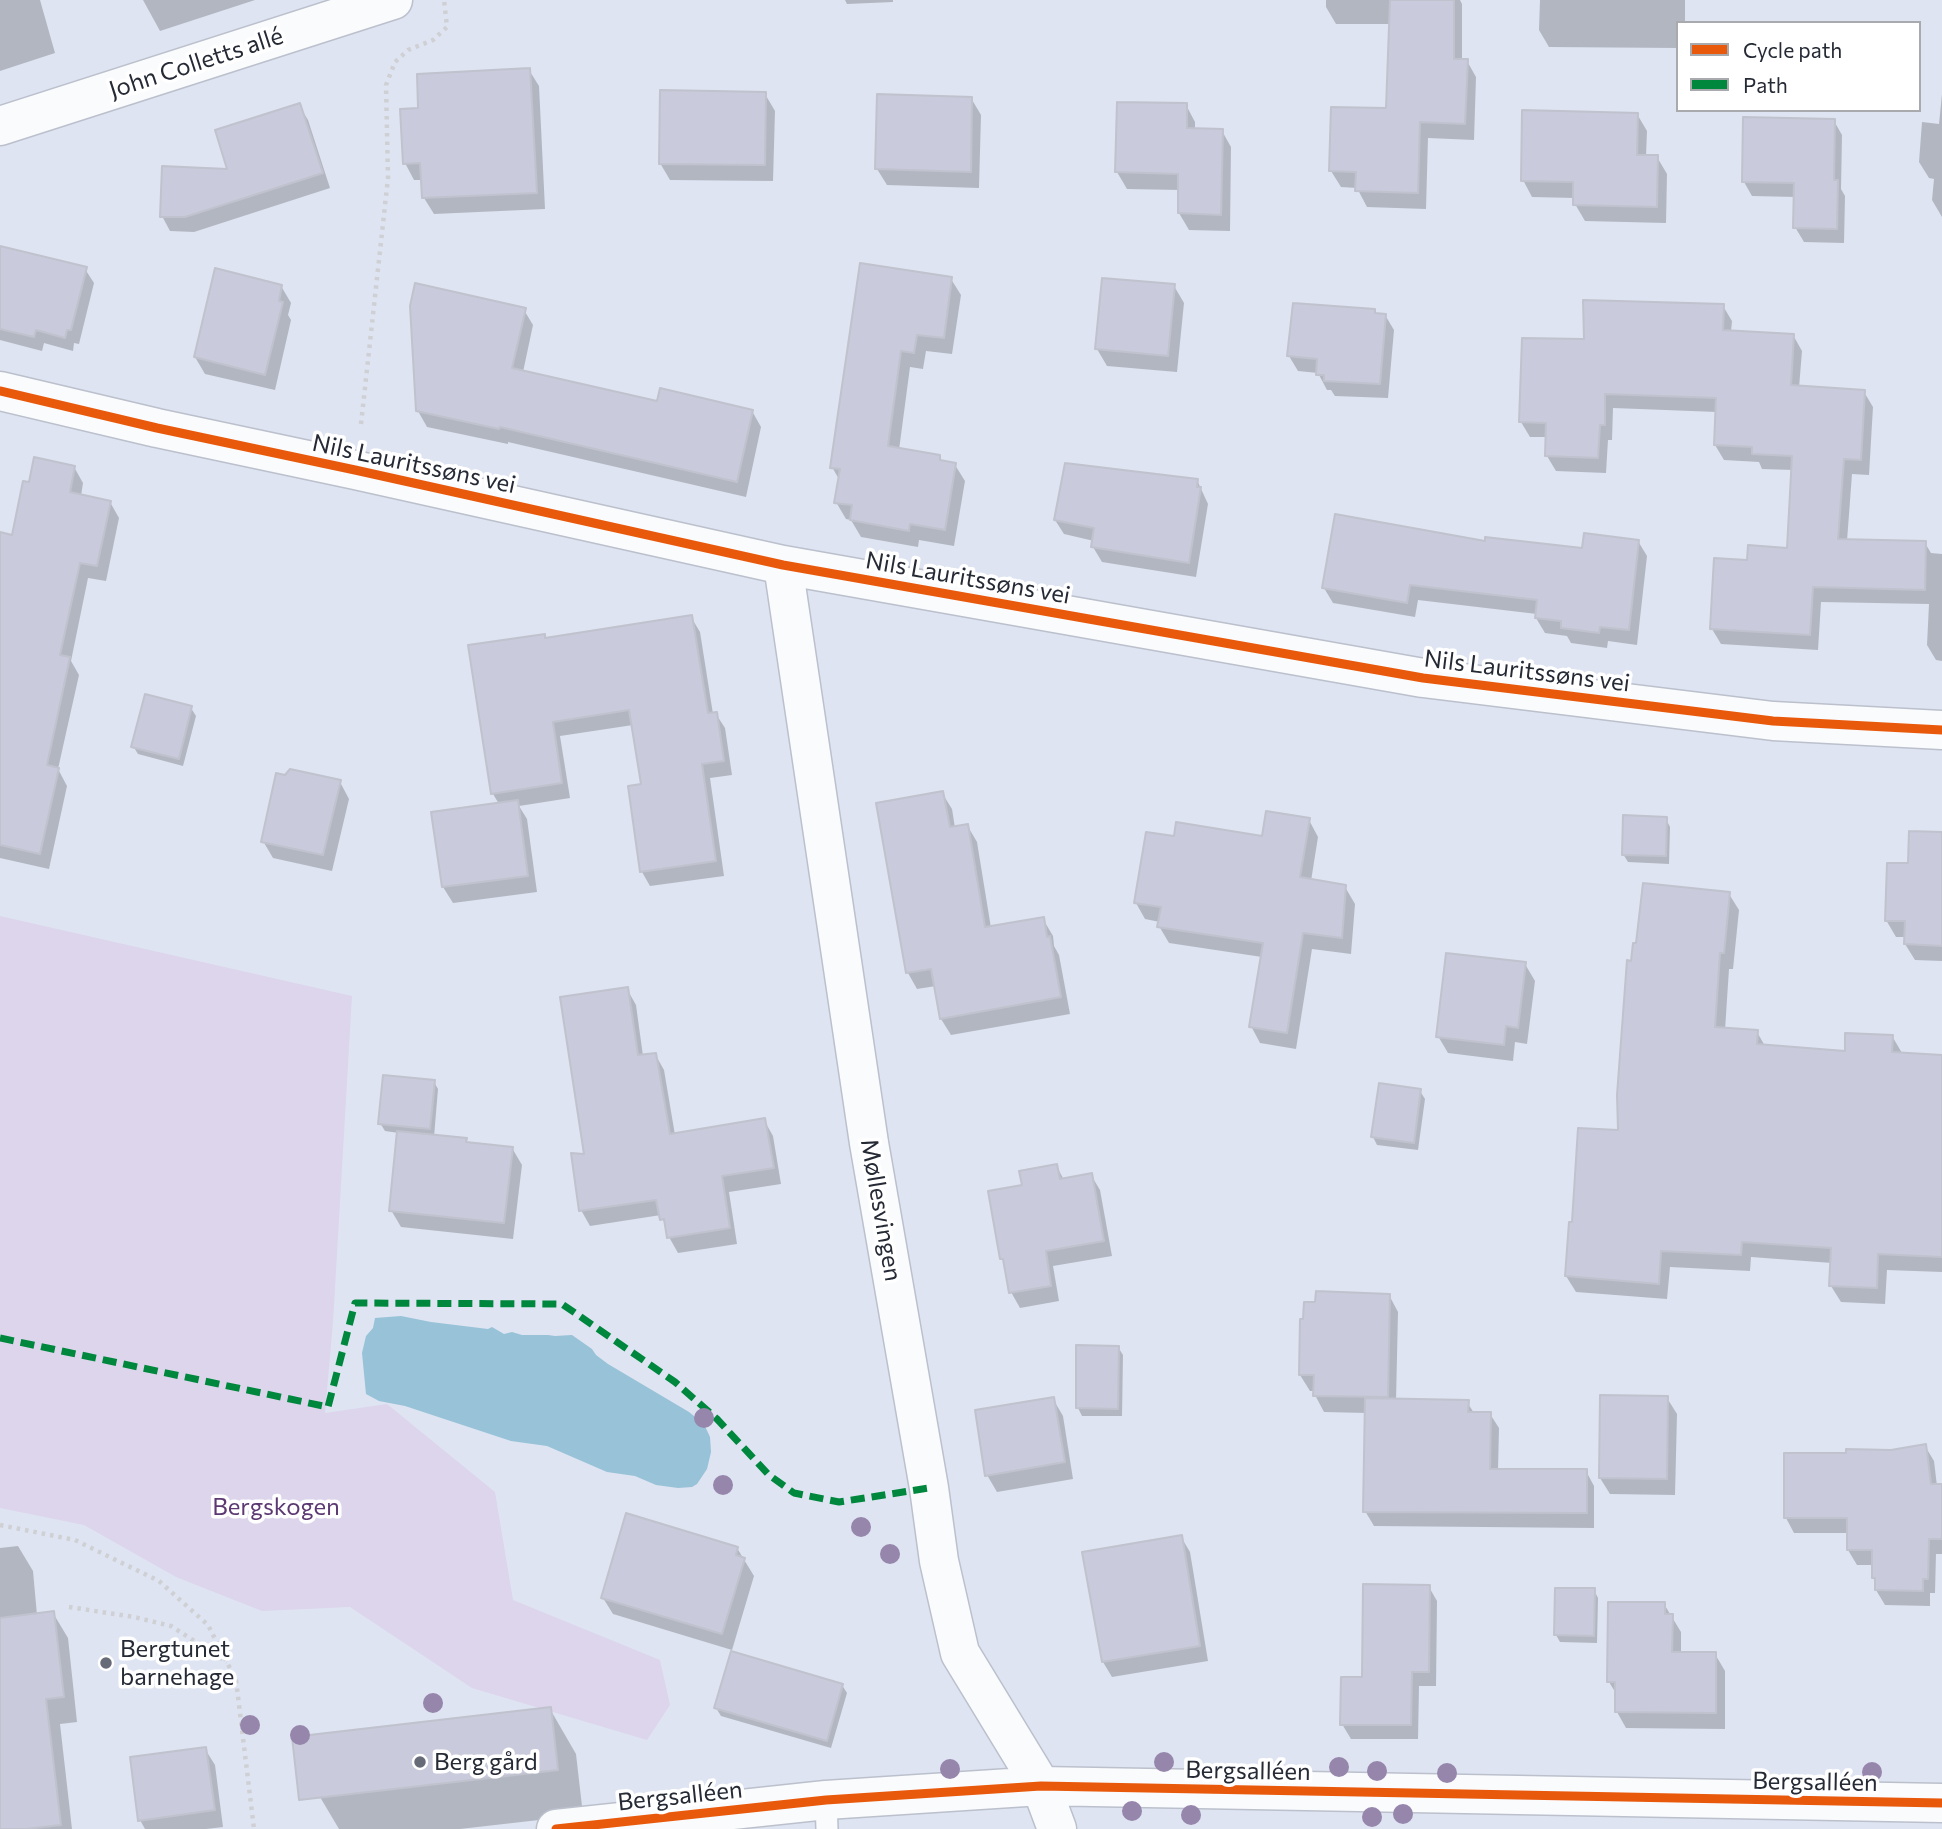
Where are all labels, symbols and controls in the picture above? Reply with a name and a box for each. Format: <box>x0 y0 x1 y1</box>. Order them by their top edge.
street label: John Colletts allé <box>105 21 287 105</box>
legend <box>1676 21 1921 112</box>
text: Cycle path <box>1743 37 1842 62</box>
text: Path <box>1743 72 1788 97</box>
street label: Nils Lauritssøns vei <box>310 428 518 500</box>
street label: Nils Lauritssøns vei <box>863 546 1073 610</box>
street label: Nils Lauritssøns vei <box>1422 644 1632 698</box>
street label: Møllesvingen <box>854 1137 908 1283</box>
park label: Bergskogen <box>212 1493 340 1521</box>
place label: Bergtunet barnehage <box>120 1635 234 1691</box>
marker: Bergtunet barnehage <box>98 1655 114 1671</box>
place label: Berg gård <box>434 1748 538 1776</box>
marker: Berg gård <box>412 1754 428 1770</box>
street label: Bergsalléen <box>1185 1756 1311 1786</box>
street label: Bergsalléen <box>1752 1767 1878 1797</box>
street label: Bergsalléen <box>616 1775 744 1817</box>

